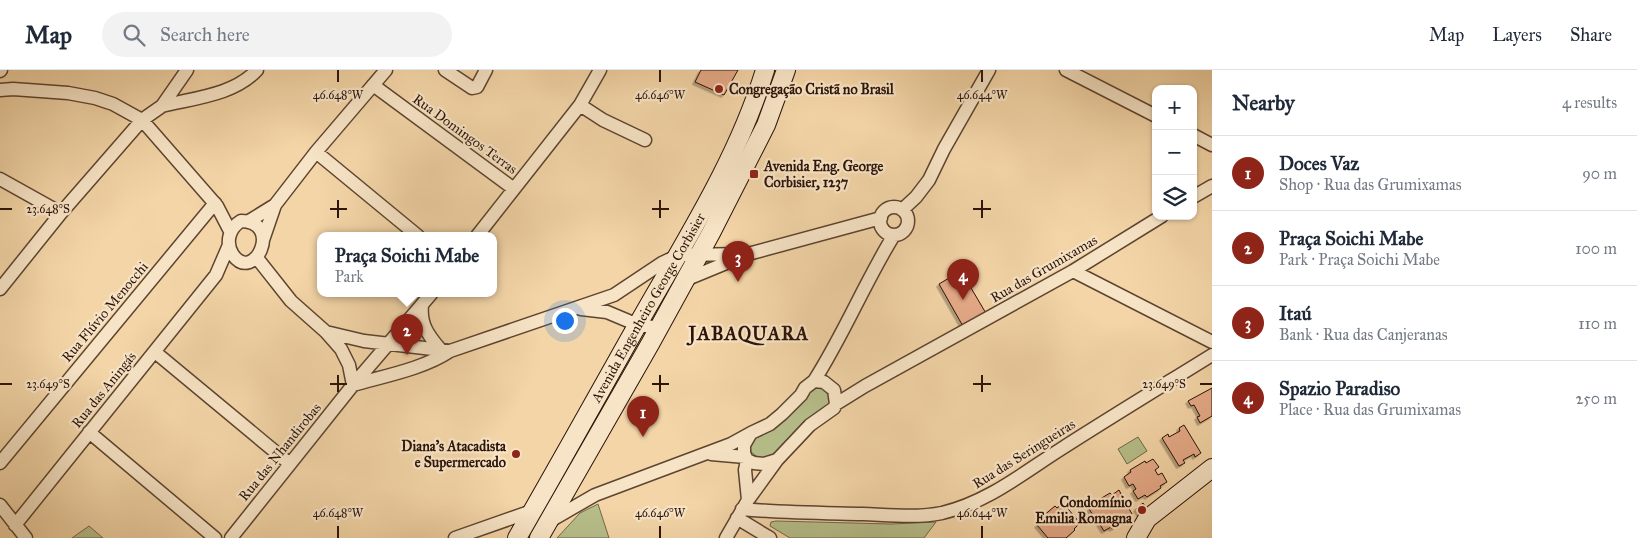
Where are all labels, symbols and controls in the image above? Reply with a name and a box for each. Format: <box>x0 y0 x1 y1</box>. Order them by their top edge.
search box <box>102 12 452 57</box>
text: Map <box>25 20 72 50</box>
icon: search <box>120 21 148 49</box>
text: Search here <box>160 23 250 46</box>
text: Map <box>1429 24 1464 46</box>
text: Layers <box>1492 24 1542 46</box>
text: Share <box>1570 24 1612 46</box>
place label: Congregação Cristã no Brasil <box>729 81 895 99</box>
marker: Congregação Cristã no Brasil <box>713 83 725 95</box>
map controls <box>1152 85 1197 220</box>
button: + <box>1152 85 1197 130</box>
text: 46.648°W <box>313 88 364 102</box>
text: 46.646°W <box>635 88 686 102</box>
text: 46.644°W <box>957 88 1008 102</box>
street label: Rua Domingos Terras <box>409 90 521 178</box>
text: Nearby <box>1232 90 1295 116</box>
text: 4 results <box>1562 93 1617 112</box>
button: − <box>1152 130 1197 175</box>
text: Doces Vaz <box>1279 152 1359 175</box>
place label: Avenida Eng. George Corbisier, 1237 <box>763 158 884 192</box>
text: 1 <box>1245 164 1251 183</box>
text: 90 m <box>1582 164 1617 183</box>
marker: Avenida Eng. George Corbisier, 1237 <box>748 168 760 180</box>
button: layers <box>1152 175 1197 220</box>
text: Shop · Rua das Grumixamas <box>1279 175 1462 194</box>
text: 23.648°S <box>26 202 70 216</box>
street label: Avenida Engenheiro George Corbisier <box>587 209 709 406</box>
text: Praça Soichi Mabe <box>1279 227 1424 250</box>
street label: Rua das Grumixamas <box>987 231 1101 307</box>
popup <box>317 232 497 297</box>
text: 2 <box>1244 239 1252 258</box>
text: 100 m <box>1575 239 1617 258</box>
pin: 3 <box>722 241 754 282</box>
text: Praça Soichi Mabe <box>335 244 479 267</box>
text: Park · Praça Soichi Mabe <box>1279 250 1440 269</box>
street label: Rua Flúvio Menocchi <box>58 258 152 366</box>
pin: 4 <box>947 259 979 300</box>
text: Park <box>335 267 364 286</box>
text: Itaú <box>1279 302 1312 325</box>
your location <box>552 308 578 334</box>
pin: 2 <box>391 314 423 355</box>
text: 3 <box>1245 314 1251 333</box>
text: 110 m <box>1578 314 1617 333</box>
district label: JABAQUARA <box>686 322 809 346</box>
text: Bank · Rua das Canjeranas <box>1279 325 1448 344</box>
street label: Rua das Aningás <box>68 348 140 432</box>
text: 23.649°S <box>26 377 70 391</box>
text: 23.649°S <box>1142 377 1186 391</box>
text: Spazio Paradiso <box>1279 377 1400 400</box>
text: 4 <box>1244 389 1252 408</box>
text: 250 m <box>1576 389 1617 408</box>
pin: 1 <box>627 396 659 437</box>
street label: Rua das Nhandirobas <box>235 399 325 505</box>
text: Place · Rua das Grumixamas <box>1279 400 1461 419</box>
street label: Rua das Seringueiras <box>970 416 1078 492</box>
place label: Diana's Atacadista e Supermercado <box>401 438 507 472</box>
marker: Diana's Atacadista e Supermercado <box>510 448 522 460</box>
place label: Condomínio Emilia Romagna <box>1035 494 1133 528</box>
marker: Condomínio Emilia Romagna <box>1136 504 1148 516</box>
text: 46.648°W <box>313 506 364 520</box>
text: 46.646°W <box>635 506 686 520</box>
text: 46.644°W <box>957 506 1008 520</box>

